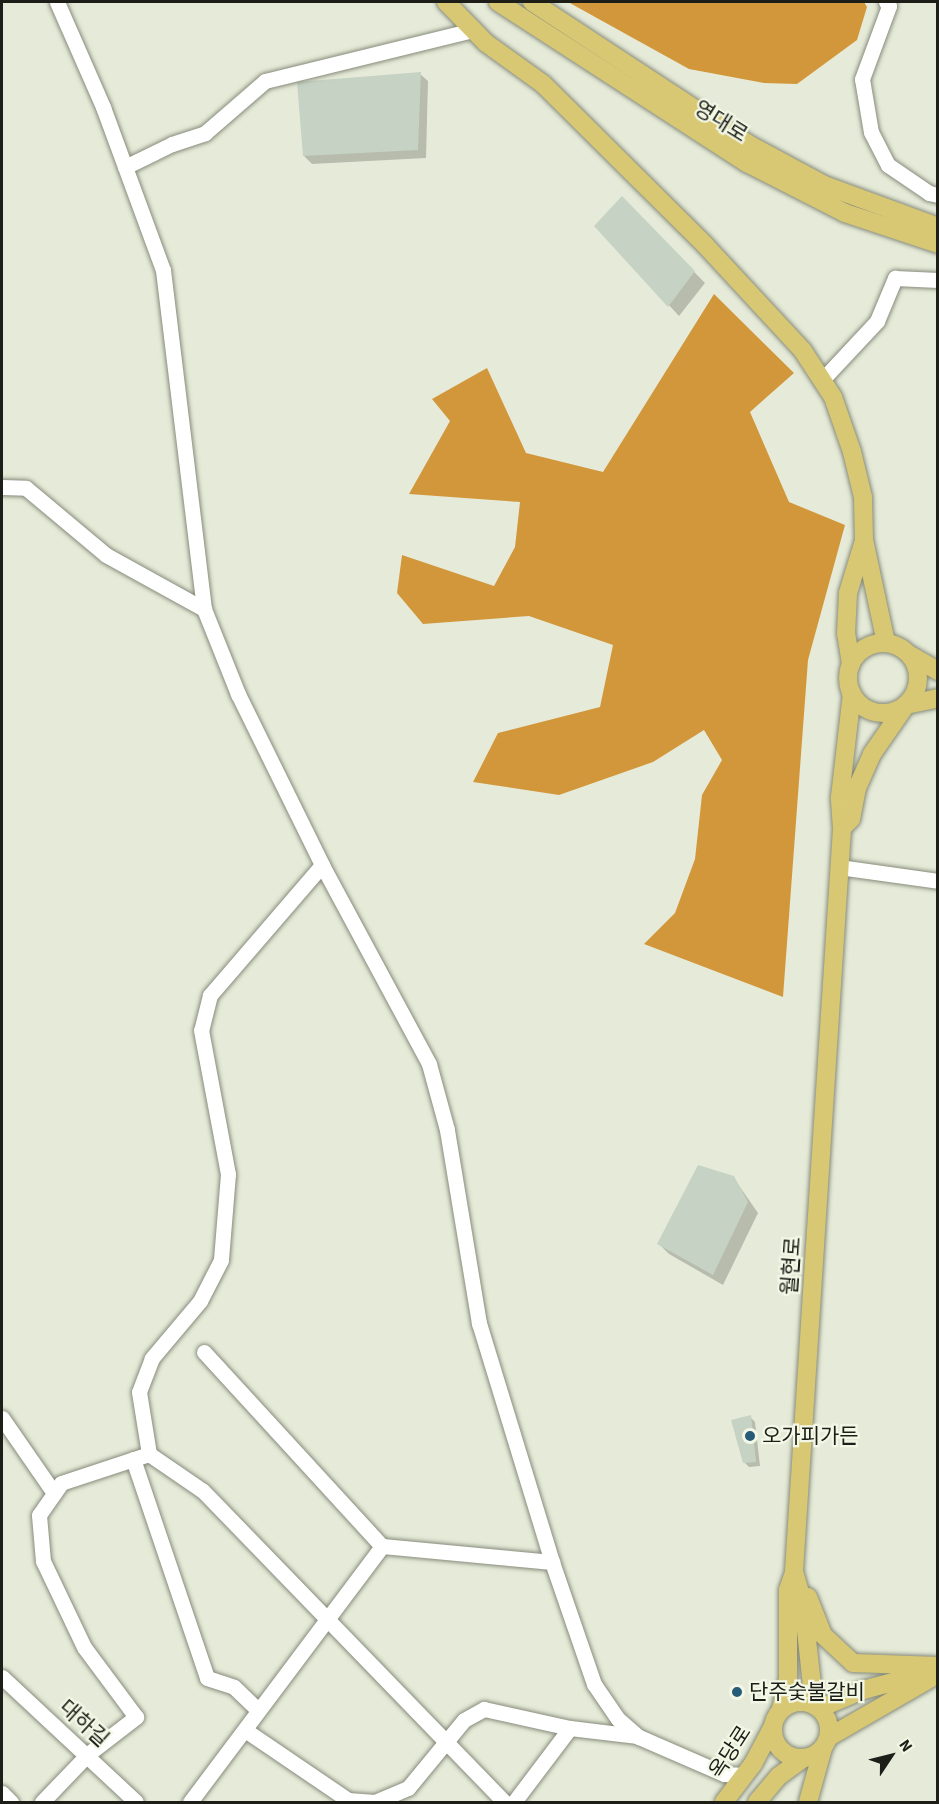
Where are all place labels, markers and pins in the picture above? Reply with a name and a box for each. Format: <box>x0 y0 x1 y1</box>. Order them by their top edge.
place label: 오가피가든 <box>762 1423 859 1449</box>
marker: 오가피가든 <box>743 1429 757 1443</box>
place label: 단주숯불갈비 <box>749 1679 865 1705</box>
marker: 단주숯불갈비 <box>730 1685 744 1699</box>

